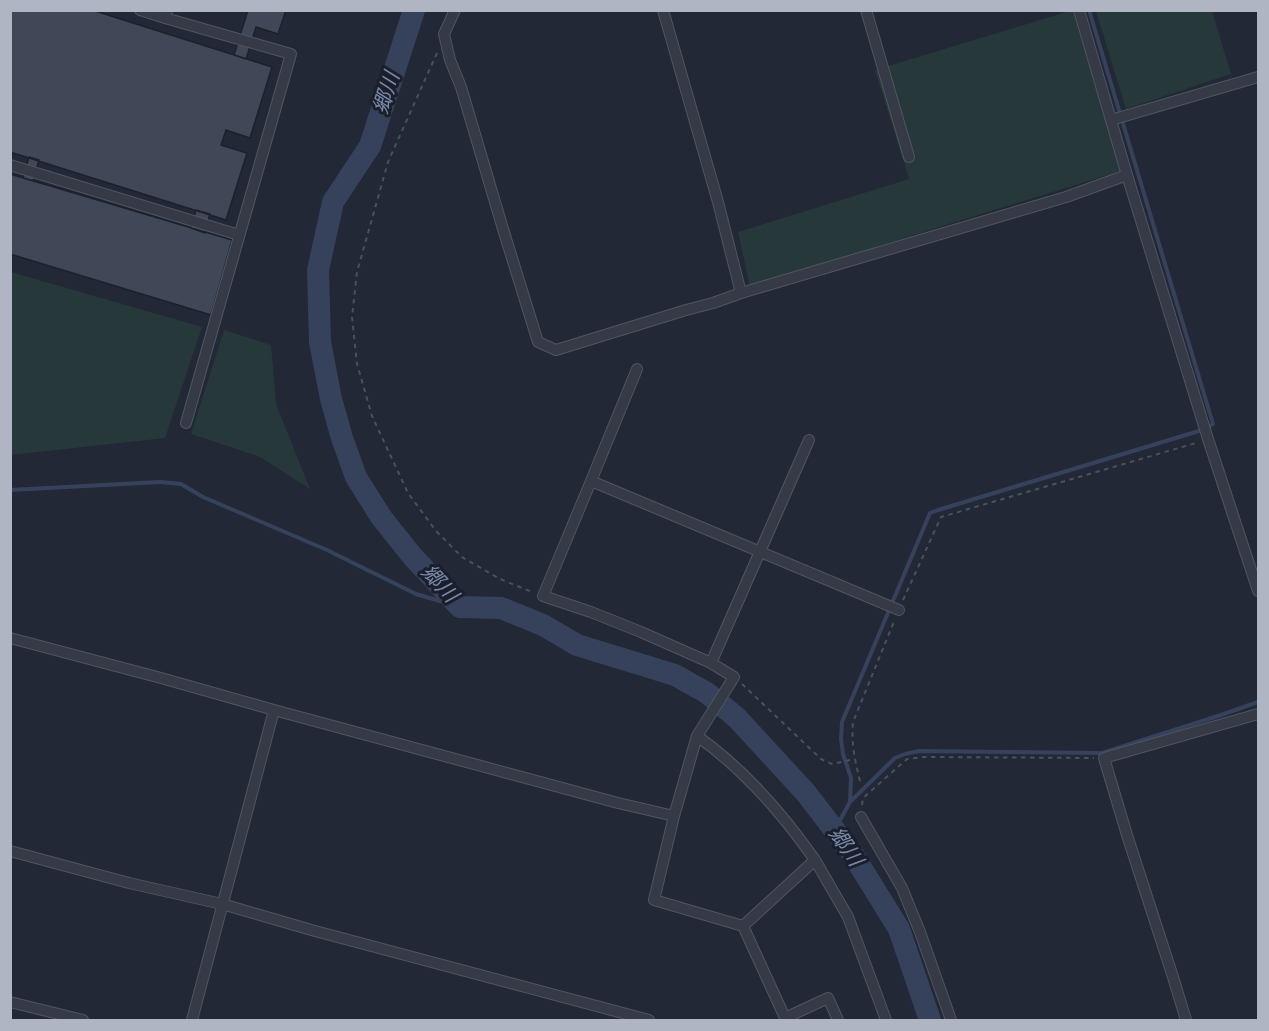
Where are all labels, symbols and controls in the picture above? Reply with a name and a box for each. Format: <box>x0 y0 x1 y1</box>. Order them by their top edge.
water label: 郷川 <box>369 69 405 117</box>
water label: 郷川 <box>415 560 463 608</box>
water label: 郷川 <box>823 823 867 871</box>

